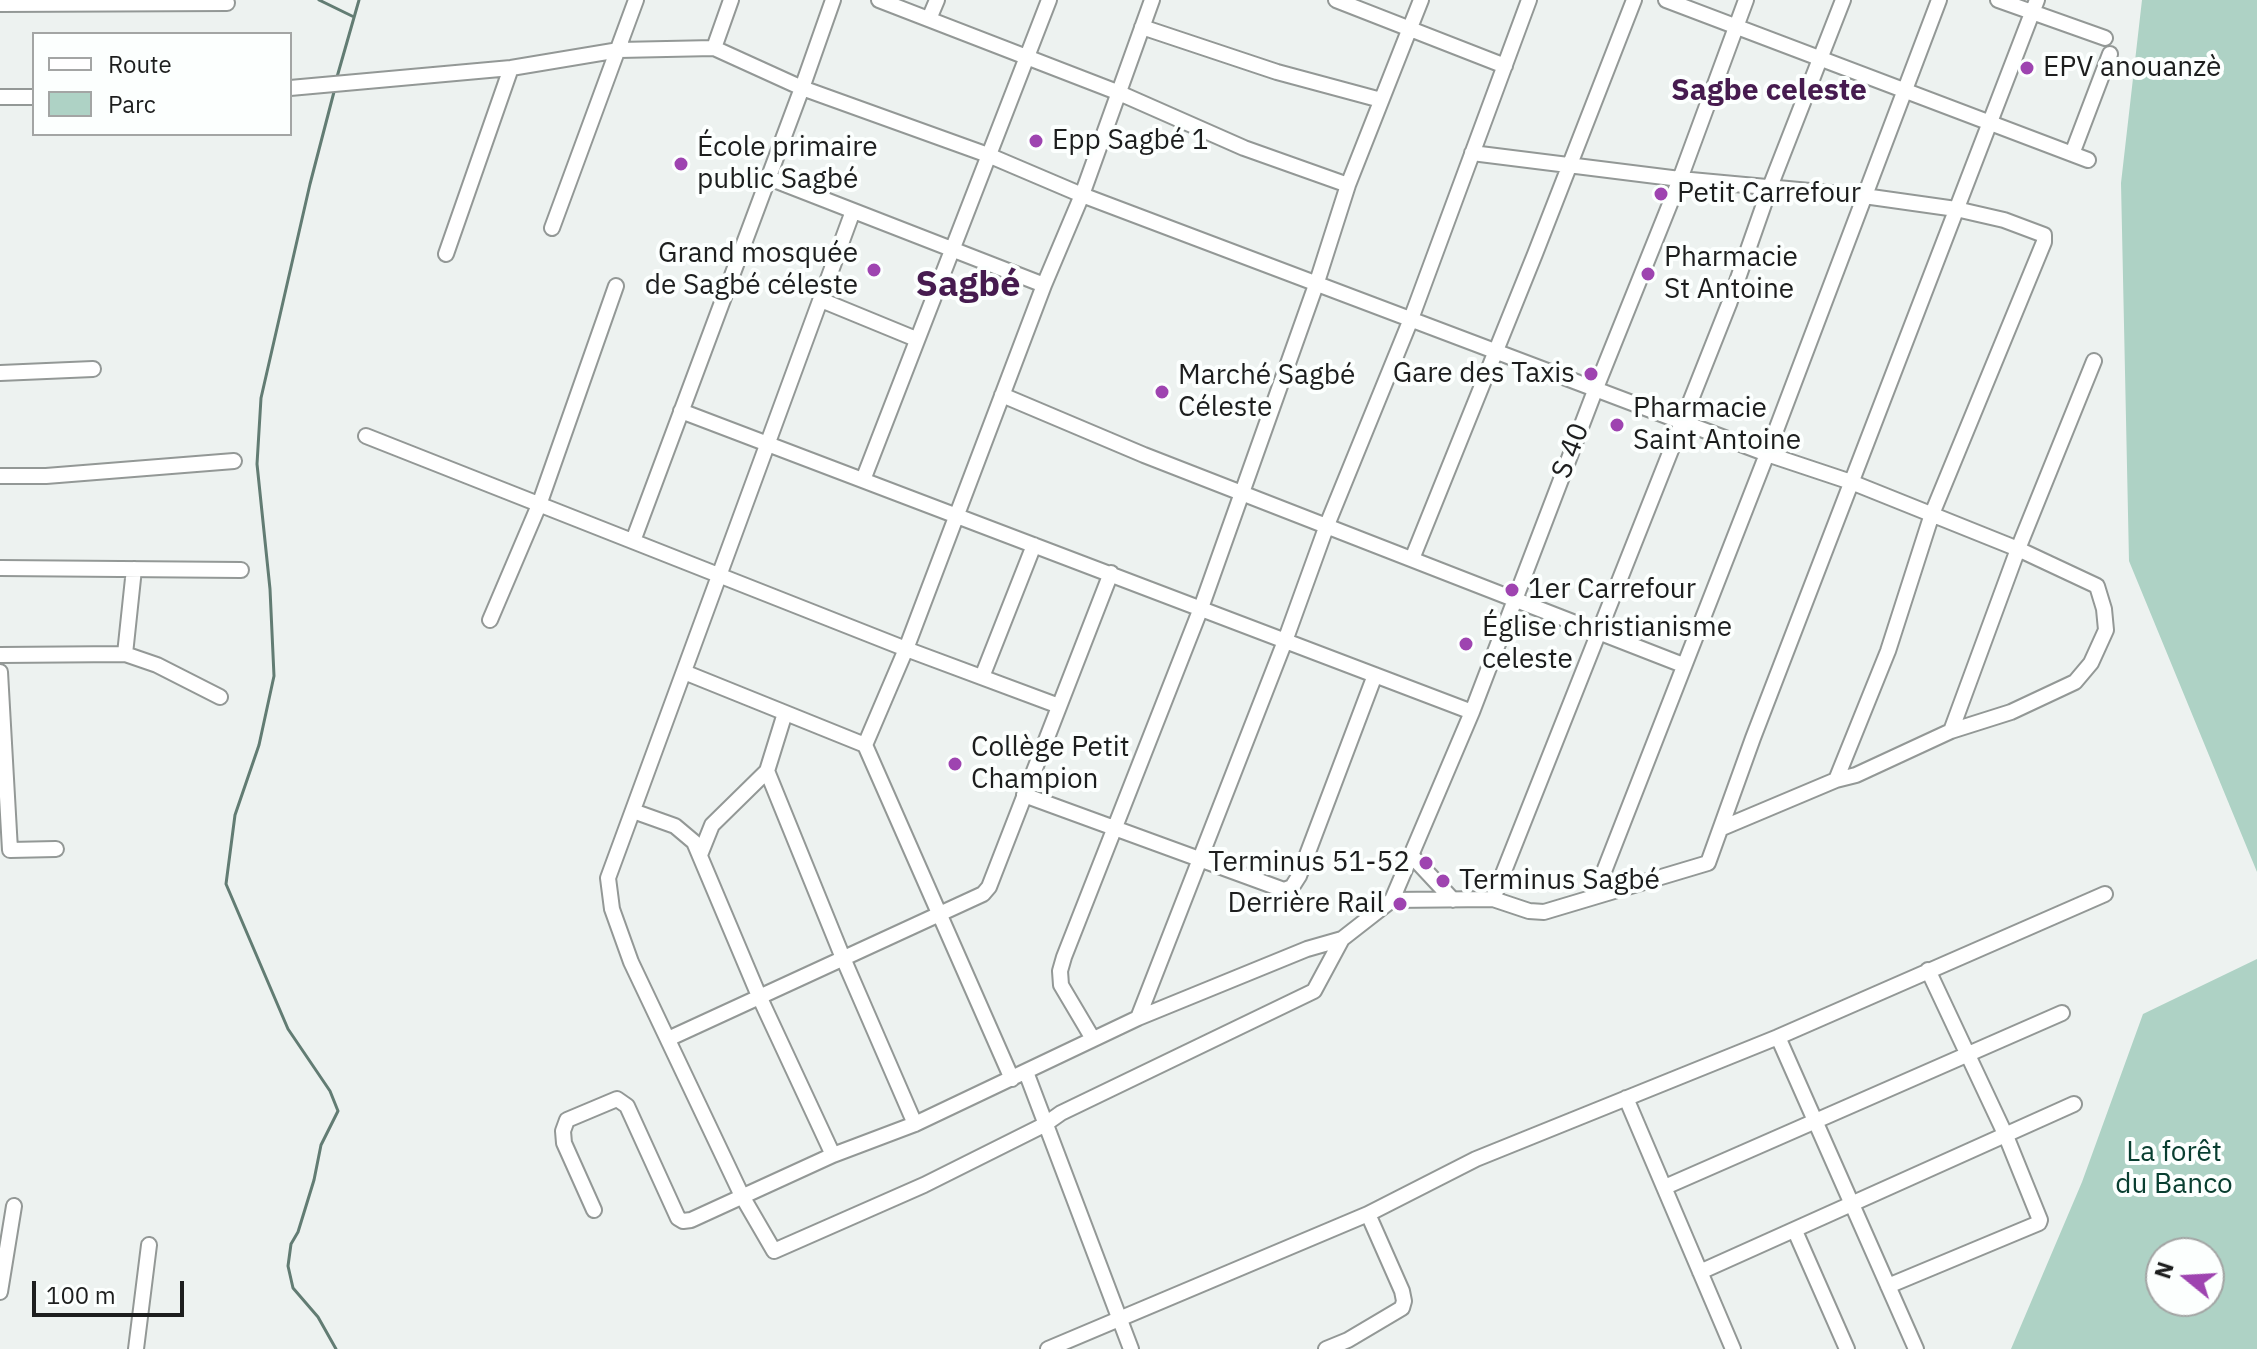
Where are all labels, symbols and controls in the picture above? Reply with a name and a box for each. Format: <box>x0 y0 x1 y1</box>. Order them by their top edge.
legend <box>32 32 292 136</box>
text: Route <box>108 48 172 80</box>
place label: EPV anouanzè <box>2043 51 2221 85</box>
marker: EPV anouanzè <box>2018 59 2036 77</box>
district label: Sagbe celeste <box>1671 73 1867 109</box>
text: Parc <box>108 88 156 120</box>
place label: Epp Sagbé 1 <box>1052 124 1208 158</box>
place label: École primaire public Sagbé <box>697 131 878 197</box>
marker: Epp Sagbé 1 <box>1027 132 1045 150</box>
marker: École primaire public Sagbé <box>672 155 690 173</box>
place label: Petit Carrefour <box>1677 177 1861 211</box>
marker: Petit Carrefour <box>1652 185 1670 203</box>
place label: Grand mosquée de Sagbé céleste <box>645 237 858 303</box>
place label: Pharmacie St Antoine <box>1664 241 1798 307</box>
marker: Grand mosquée de Sagbé céleste <box>865 261 883 279</box>
district label: Sagbé <box>916 264 1020 308</box>
marker: Pharmacie St Antoine <box>1639 265 1657 283</box>
place label: Gare des Taxis <box>1393 357 1575 391</box>
place label: Marché Sagbé Céleste <box>1178 359 1355 425</box>
marker: Gare des Taxis <box>1582 365 1600 383</box>
marker: Marché Sagbé Céleste <box>1153 383 1171 401</box>
place label: Pharmacie Saint Antoine <box>1633 392 1801 458</box>
marker: Pharmacie Saint Antoine <box>1608 416 1626 434</box>
street label: S 40 <box>1545 419 1597 483</box>
place label: 1er Carrefour <box>1528 573 1696 607</box>
marker: 1er Carrefour <box>1503 581 1521 599</box>
place label: Église christianisme celeste <box>1482 611 1732 677</box>
marker: Église christianisme celeste <box>1457 635 1475 653</box>
place label: Collège Petit Champion <box>971 731 1130 797</box>
marker: Collège Petit Champion <box>946 755 964 773</box>
place label: Terminus 51-52 <box>1208 846 1410 880</box>
marker: Terminus 51-52 <box>1417 854 1435 872</box>
place label: Terminus Sagbé <box>1459 864 1660 898</box>
marker: Terminus Sagbé <box>1434 872 1452 890</box>
place label: Derrière Rail <box>1228 887 1384 921</box>
marker: Derrière Rail <box>1391 895 1409 913</box>
park label: La forêt du Banco <box>2115 1136 2233 1202</box>
north arrow <box>2145 1237 2225 1317</box>
text: N <box>2147 1258 2180 1282</box>
scale bar <box>36 1265 188 1315</box>
text: 100 m <box>46 1279 116 1311</box>

